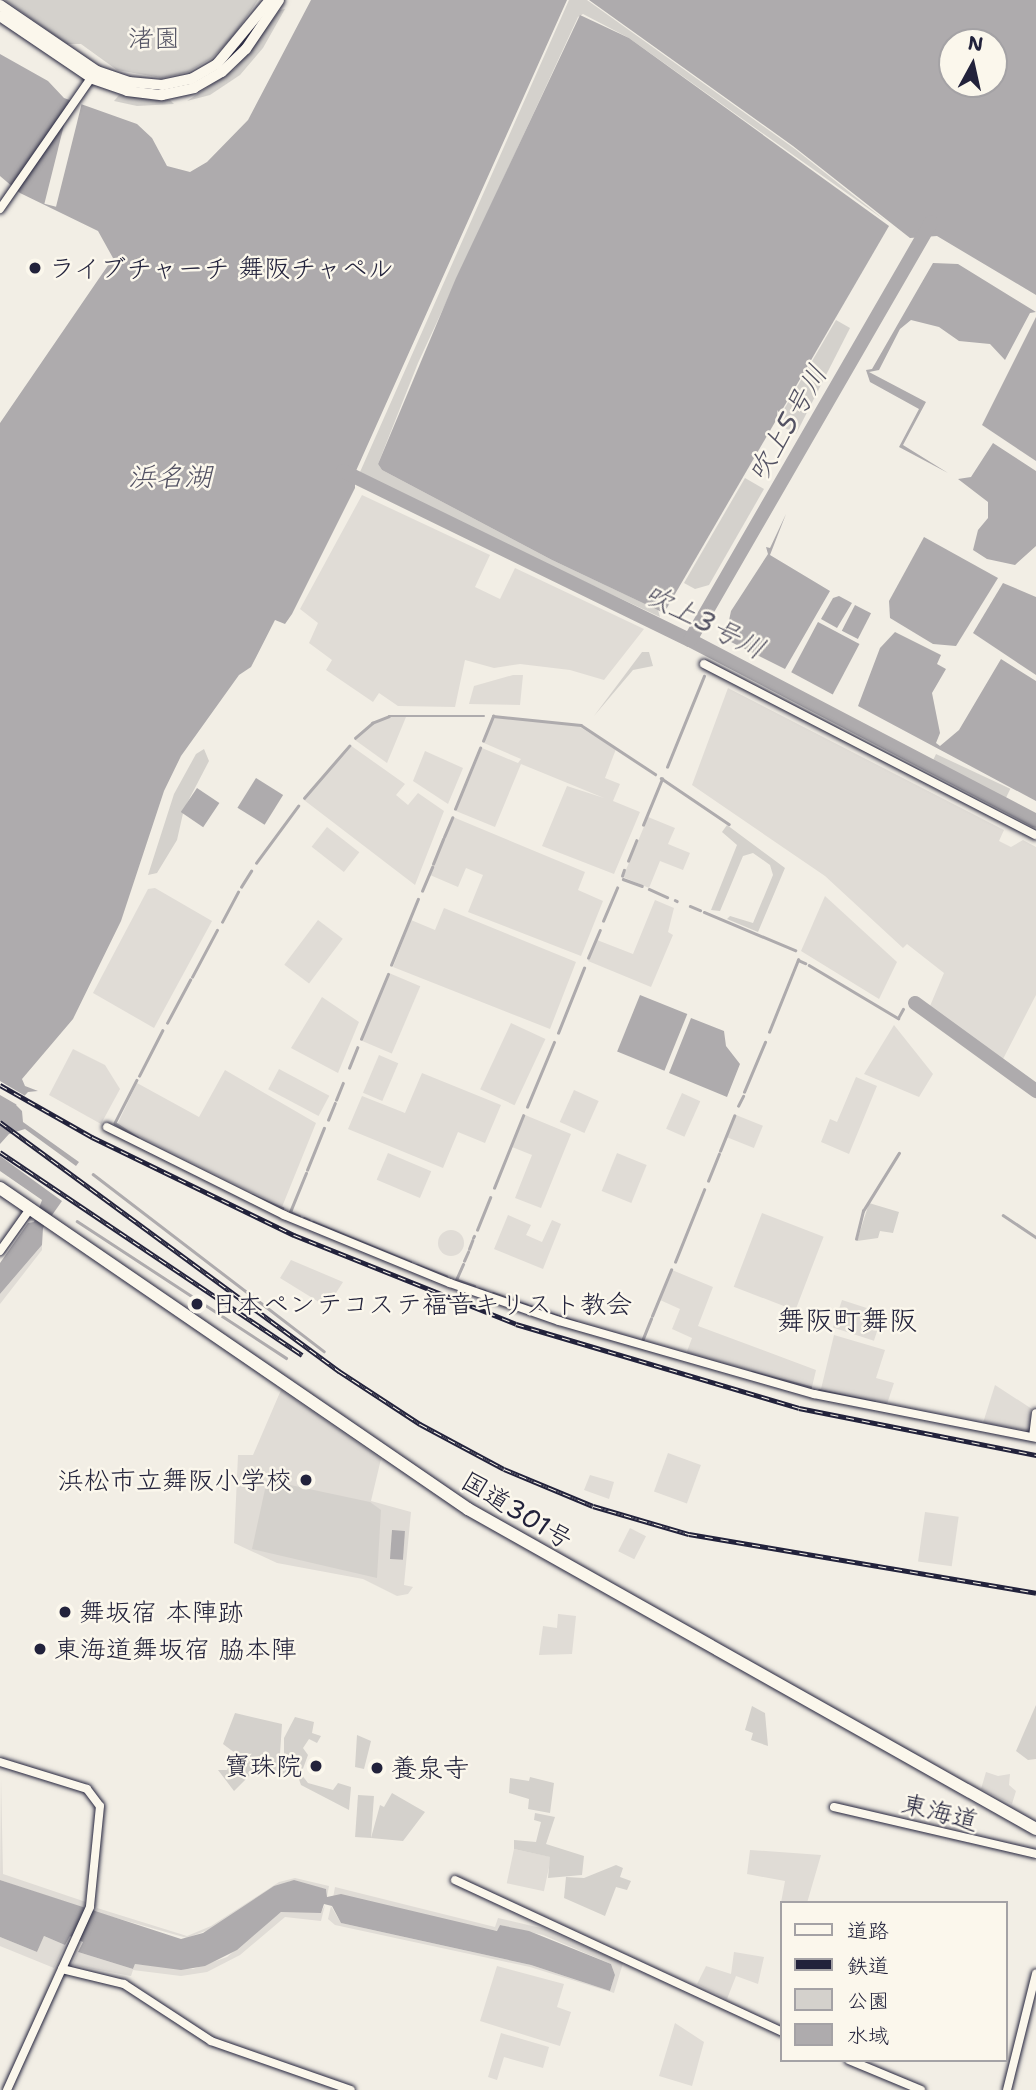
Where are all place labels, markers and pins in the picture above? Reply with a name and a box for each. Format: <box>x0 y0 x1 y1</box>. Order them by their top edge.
place label: ライブチャーチ 舞阪チャペル <box>49 252 396 284</box>
marker: ライブチャーチ 舞阪チャペル <box>27 260 43 276</box>
place label: 日本ペンテコステ福音キリスト教会 <box>211 1288 627 1320</box>
marker: 日本ペンテコステ福音キリスト教会 <box>189 1296 205 1312</box>
place label: 浜松市立舞阪小学校 <box>58 1464 292 1496</box>
marker: 浜松市立舞阪小学校 <box>298 1472 314 1488</box>
place label: 舞坂宿 本陣跡 <box>79 1596 244 1628</box>
marker: 舞坂宿 本陣跡 <box>57 1604 73 1620</box>
place label: 東海道舞坂宿 脇本陣 <box>54 1633 297 1665</box>
marker: 東海道舞坂宿 脇本陣 <box>32 1641 48 1657</box>
place label: 寶珠院 <box>224 1750 302 1782</box>
place label: 養泉寺 <box>391 1752 469 1784</box>
marker: 寶珠院 <box>308 1758 324 1774</box>
marker: 養泉寺 <box>369 1760 385 1776</box>

